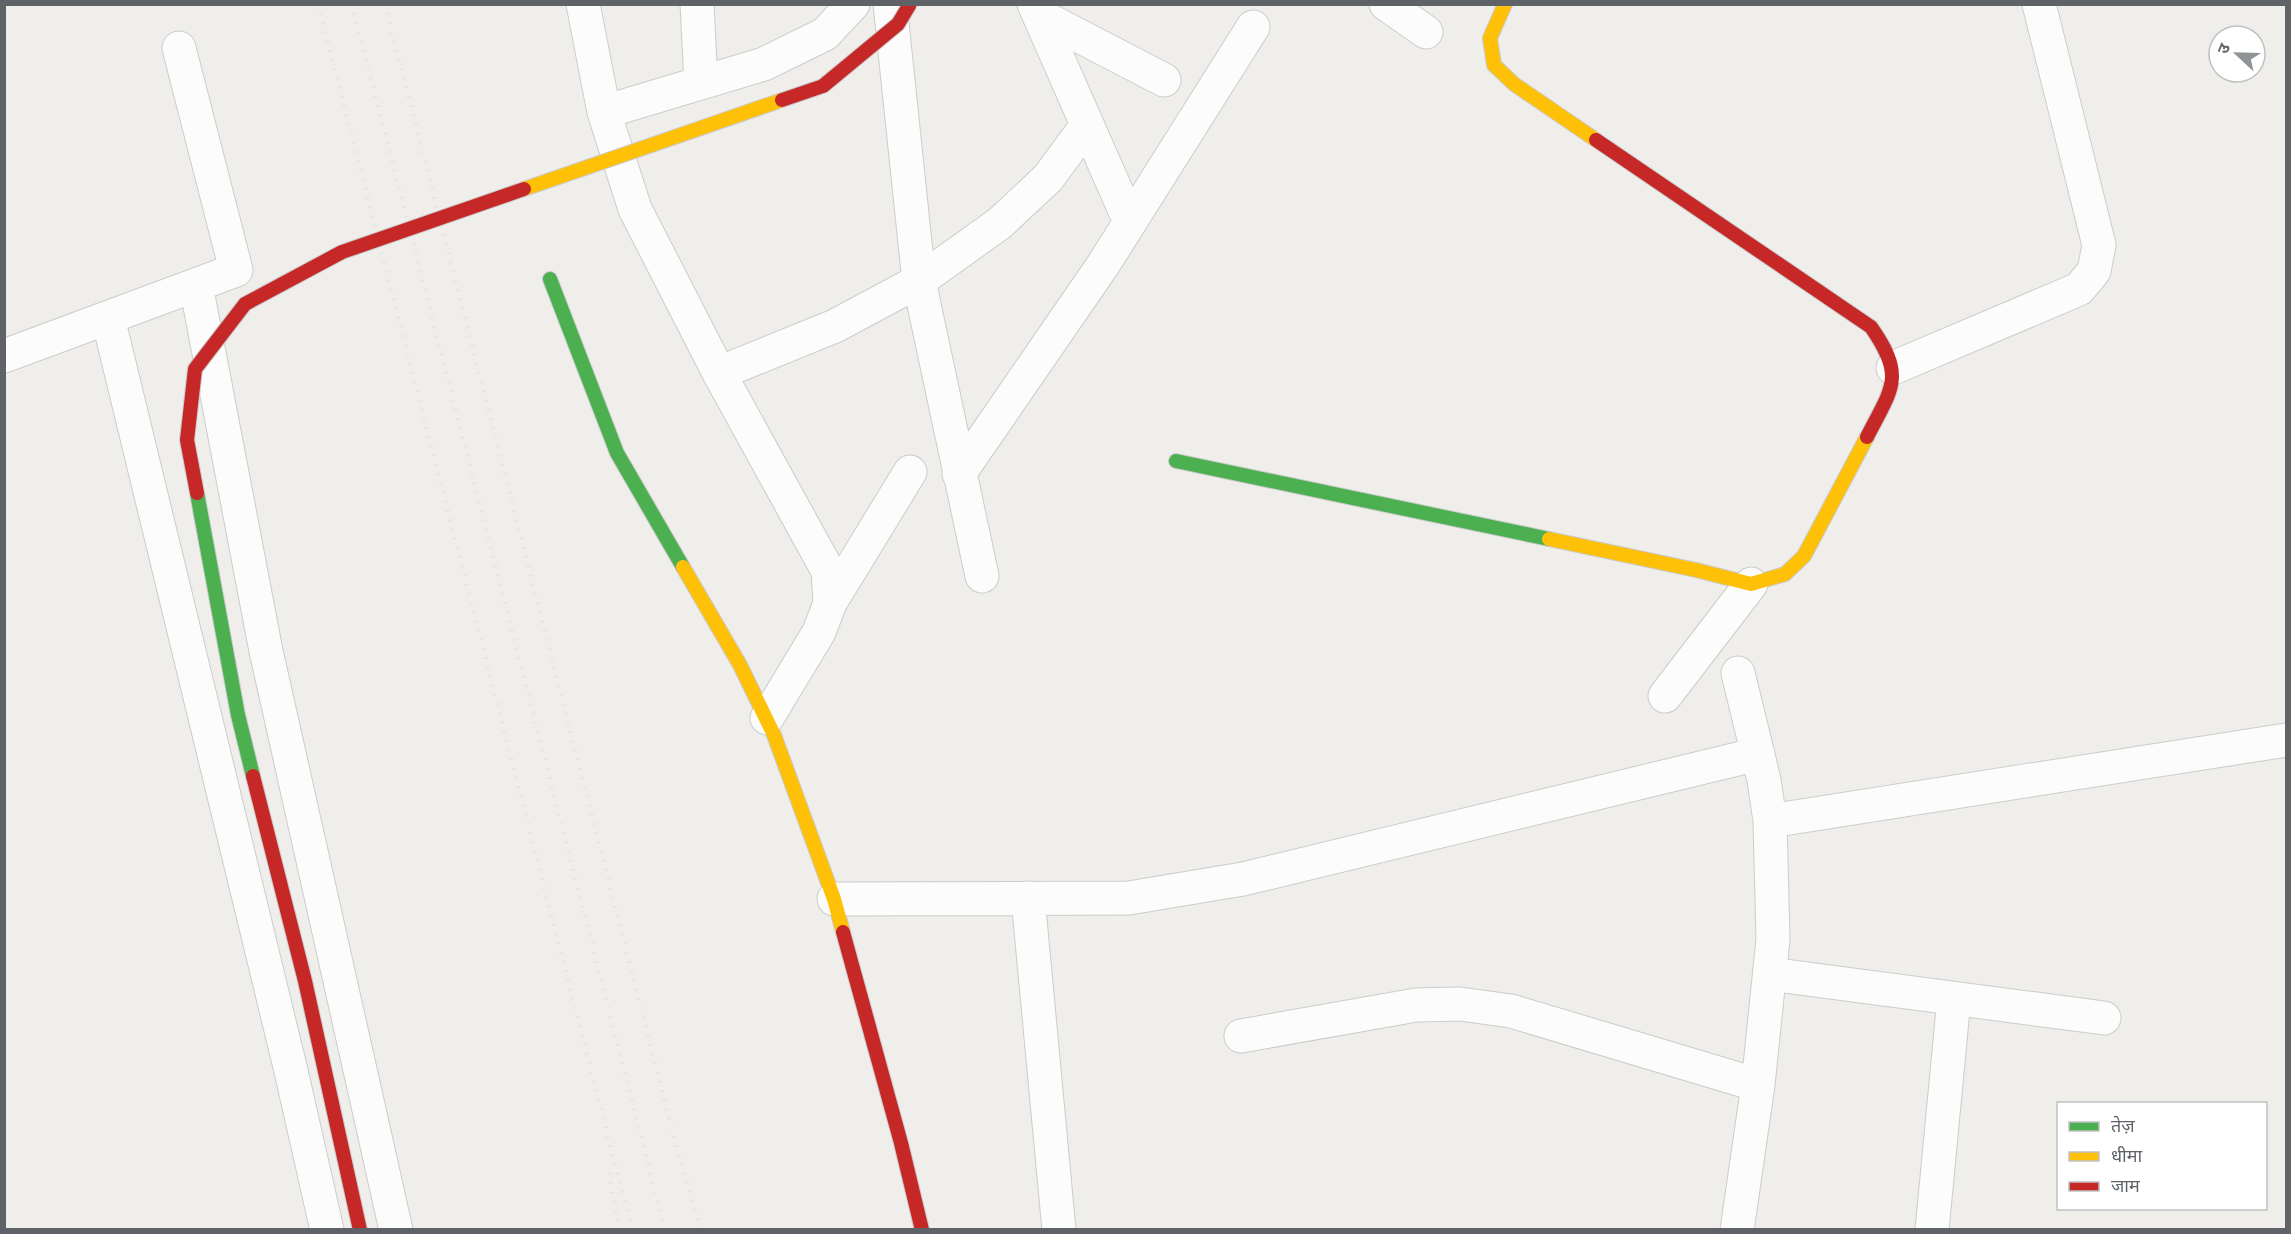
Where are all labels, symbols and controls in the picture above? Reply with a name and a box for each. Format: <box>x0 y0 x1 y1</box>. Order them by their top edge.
north arrow <box>2207 24 2267 84</box>
text: उ <box>2214 40 2233 56</box>
legend <box>2057 1102 2267 1210</box>
text: तेज़ <box>2111 1115 2135 1136</box>
text: धीमा <box>2111 1146 2142 1166</box>
text: जाम <box>2111 1176 2141 1196</box>

